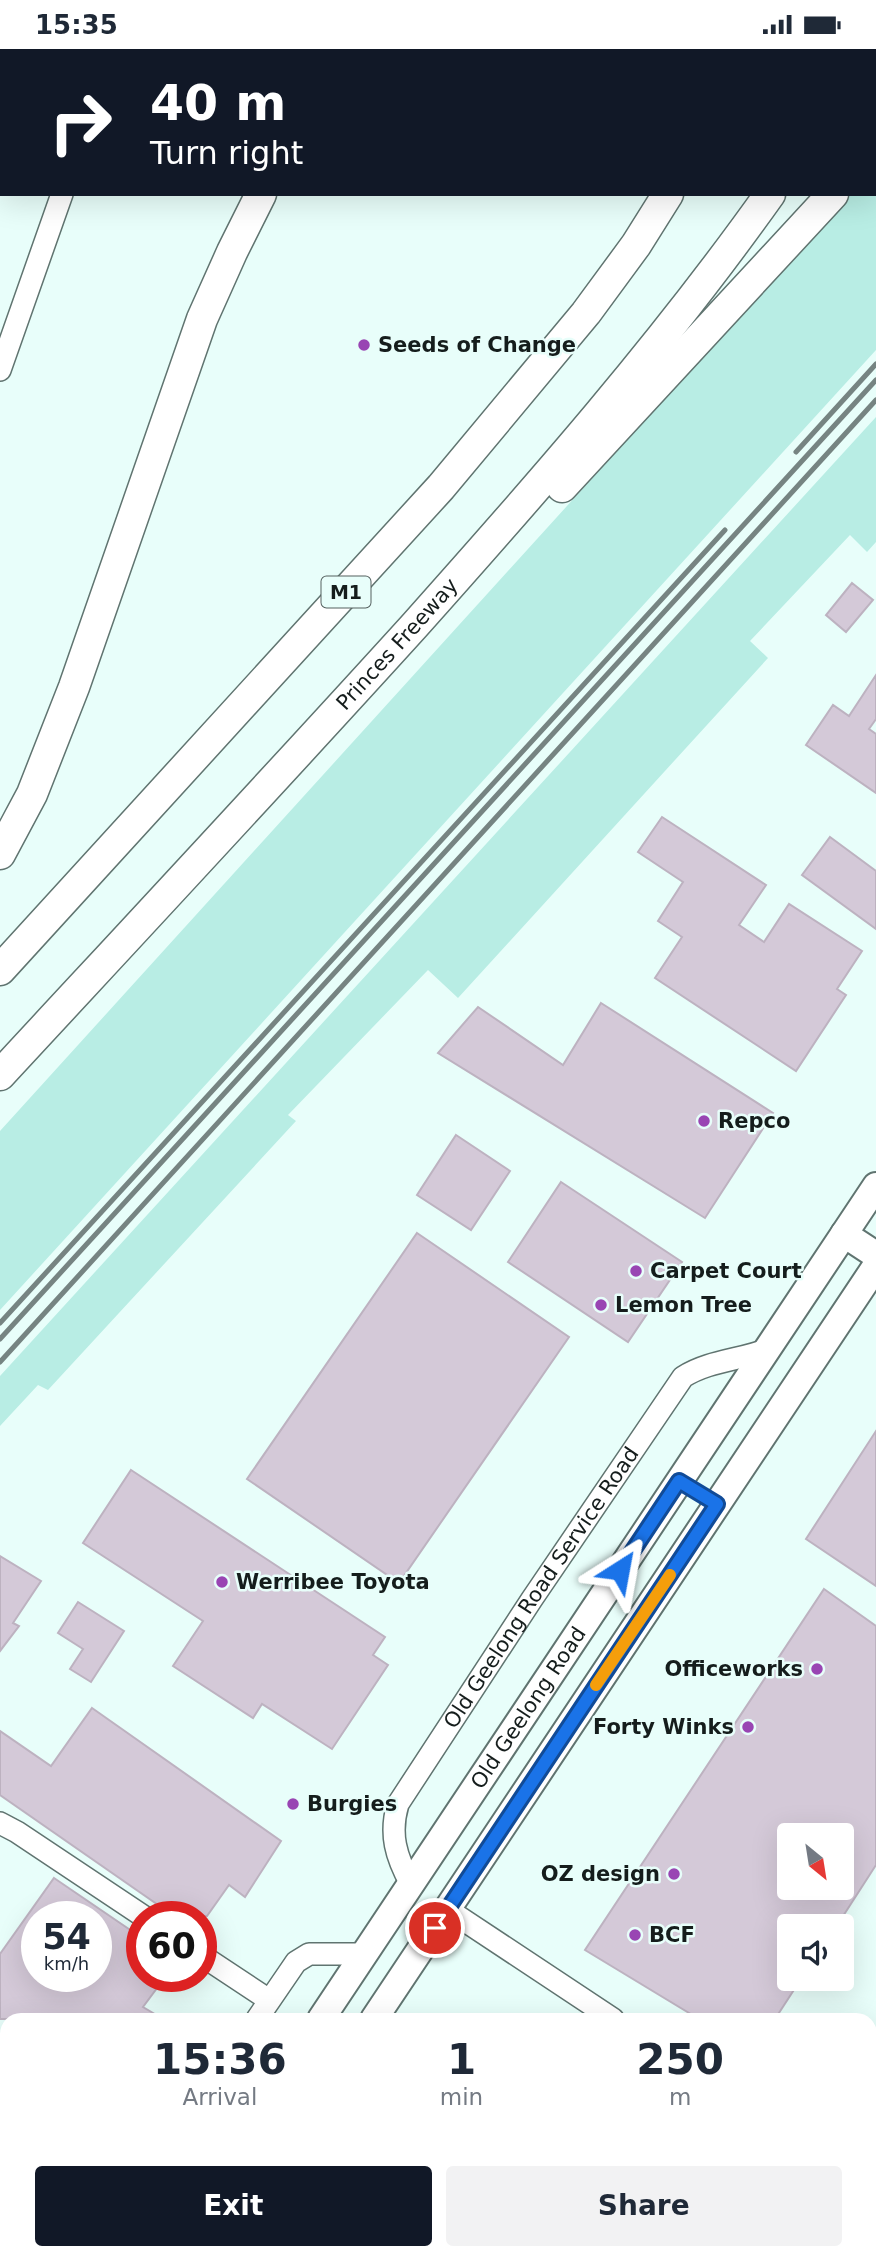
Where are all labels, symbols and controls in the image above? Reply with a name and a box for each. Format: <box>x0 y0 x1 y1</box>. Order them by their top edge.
text: 15:35 <box>35 10 118 40</box>
text: 40 m <box>150 75 286 132</box>
icon: right <box>35 77 126 168</box>
text: Turn right <box>150 134 303 172</box>
place label: Seeds of Change <box>378 333 576 357</box>
marker: Seeds of Change <box>356 337 372 353</box>
street label: Princes Freeway <box>332 573 463 715</box>
road number: M1 <box>322 577 370 607</box>
place label: Repco <box>718 1109 790 1133</box>
marker: Repco <box>696 1113 712 1129</box>
place label: Carpet Court <box>650 1259 802 1283</box>
marker: Carpet Court <box>628 1263 644 1279</box>
place label: Lemon Tree <box>615 1293 752 1317</box>
marker: Lemon Tree <box>593 1297 609 1313</box>
street label: Old Geelong Road Service Road <box>437 1443 645 1733</box>
position arrow <box>583 1533 657 1607</box>
place label: Werribee Toyota <box>236 1570 430 1594</box>
marker: Werribee Toyota <box>214 1574 230 1590</box>
street label: Old Geelong Road <box>465 1623 591 1793</box>
place label: Officeworks <box>664 1657 803 1681</box>
marker: Officeworks <box>809 1661 825 1677</box>
place label: Forty Winks <box>593 1715 734 1739</box>
marker: Forty Winks <box>740 1719 756 1735</box>
place label: Burgies <box>307 1792 397 1816</box>
marker: Burgies <box>285 1796 301 1812</box>
north arrow <box>777 1823 854 1901</box>
map controls <box>777 1823 854 1991</box>
place label: OZ design <box>541 1862 660 1886</box>
marker: OZ design <box>666 1866 682 1882</box>
pin <box>405 1898 465 1958</box>
speed limit sign: 60 <box>126 1901 217 1992</box>
icon: arrive <box>416 1909 454 1947</box>
button: sound <box>777 1914 854 1991</box>
text: 54 <box>42 1917 91 1957</box>
place label: BCF <box>649 1923 695 1947</box>
marker: BCF <box>627 1927 643 1943</box>
text: km/h <box>44 1953 89 1974</box>
text: 15:36 <box>153 2035 287 2084</box>
text: 1 <box>447 2035 476 2084</box>
text: 250 <box>636 2035 724 2084</box>
text: Arrival <box>183 2084 257 2110</box>
text: min <box>440 2084 483 2110</box>
text: m <box>669 2084 691 2110</box>
button: Exit <box>35 2166 432 2246</box>
button: Share <box>446 2166 842 2246</box>

